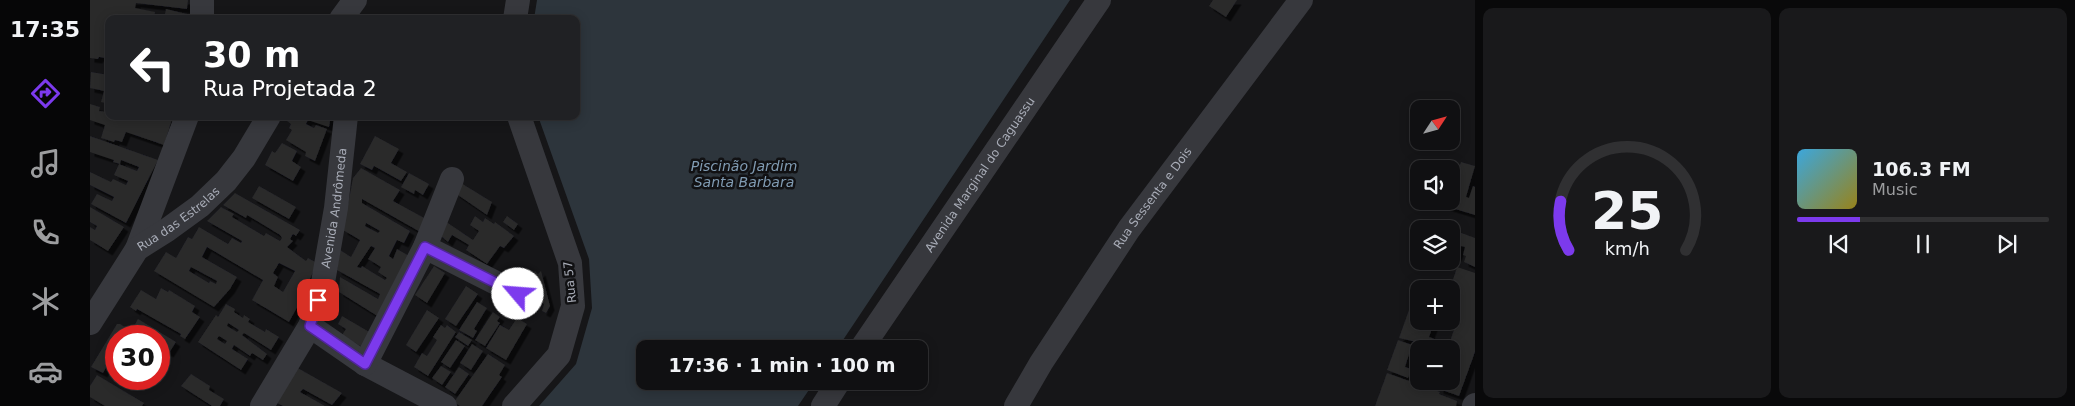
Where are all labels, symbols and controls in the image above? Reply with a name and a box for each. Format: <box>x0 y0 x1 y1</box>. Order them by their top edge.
text: 17:35 <box>10 17 80 42</box>
icon: left <box>120 35 185 100</box>
text: 30 m <box>203 35 300 75</box>
icon: directions <box>28 76 63 111</box>
text: Rua Projetada 2 <box>203 76 377 101</box>
street label: Avenida Marginal do Caguassu <box>922 94 1038 255</box>
north arrow <box>1410 100 1460 150</box>
map controls <box>1410 100 1460 390</box>
street label: Rua Sessenta e Dois <box>1111 145 1195 251</box>
icon: music <box>28 146 63 181</box>
street label: Avenida Andrômeda <box>319 147 349 269</box>
water label: Piscinão Jardim Santa Barbara <box>691 158 797 190</box>
text: 106.3 FM <box>1872 158 1971 180</box>
button: sound <box>1410 160 1460 210</box>
text: Music <box>1872 180 1918 199</box>
text: 25 <box>1591 181 1663 241</box>
street label: Rua das Estrelas <box>135 184 223 254</box>
icon: phone <box>28 215 63 250</box>
button: layers <box>1410 220 1460 270</box>
icon: previous <box>1825 230 1853 258</box>
icon: pause <box>1909 230 1937 258</box>
icon: next <box>1993 230 2021 258</box>
text: km/h <box>1604 238 1650 259</box>
street label: Rua 57 <box>561 260 579 304</box>
position arrow <box>491 267 543 319</box>
pin <box>297 279 339 321</box>
button: + <box>1410 280 1460 330</box>
icon: climate <box>28 284 63 319</box>
icon: arrive <box>304 286 332 314</box>
speed limit sign: 30 <box>105 325 170 390</box>
button: − <box>1410 340 1460 390</box>
icon: car <box>28 354 63 389</box>
text: 17:36 · 1 min · 100 m <box>668 354 896 376</box>

